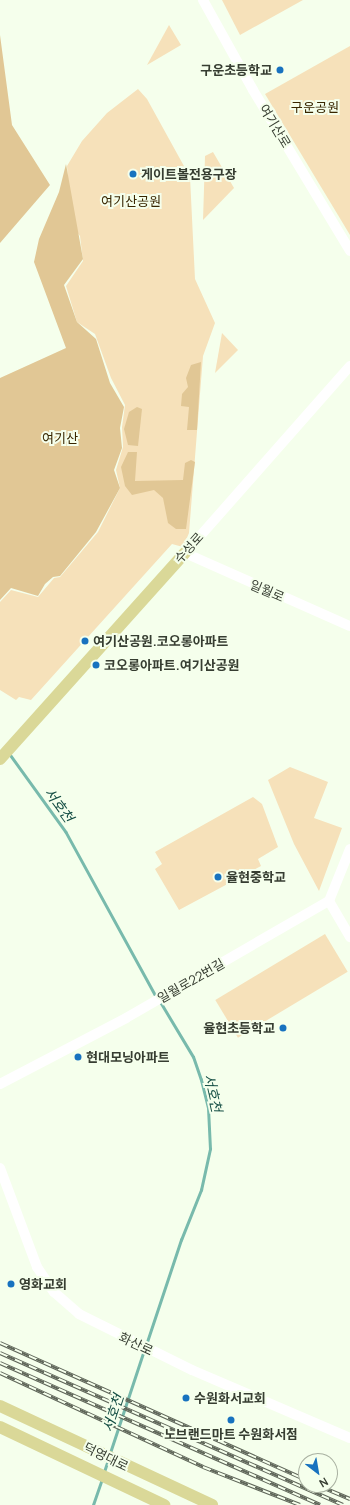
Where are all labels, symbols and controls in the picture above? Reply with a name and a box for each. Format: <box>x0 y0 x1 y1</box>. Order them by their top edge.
place label: 구운초등학교 <box>200 62 272 78</box>
marker: 구운초등학교 <box>275 65 285 75</box>
park label: 구운공원 <box>291 99 339 115</box>
street label: 여기산로 <box>256 101 294 151</box>
place label: 게이트볼전용구장 <box>141 166 237 182</box>
marker: 게이트볼전용구장 <box>128 169 138 179</box>
park label: 여기산공원 <box>101 193 161 209</box>
park label: 여기산 <box>42 430 78 446</box>
street label: 수성로 <box>171 529 207 567</box>
street label: 일월로 <box>247 577 287 605</box>
place label: 여기산공원.코오롱아파트 <box>93 633 229 649</box>
marker: 여기산공원.코오롱아파트 <box>80 636 90 646</box>
place label: 코오롱아파트.여기산공원 <box>104 657 240 673</box>
marker: 코오롱아파트.여기산공원 <box>91 660 101 670</box>
water label: 서호천 <box>41 784 77 826</box>
place label: 율현중학교 <box>226 869 286 885</box>
marker: 율현중학교 <box>213 872 223 882</box>
street label: 일월로22번길 <box>155 956 227 1006</box>
place label: 율현초등학교 <box>203 1020 275 1036</box>
marker: 율현초등학교 <box>278 1023 288 1033</box>
place label: 현대모닝아파트 <box>86 1049 170 1065</box>
marker: 현대모닝아파트 <box>73 1052 83 1062</box>
water label: 서호천 <box>200 1072 226 1114</box>
place label: 영화교회 <box>19 1276 67 1292</box>
marker: 영화교회 <box>6 1279 16 1289</box>
street label: 화산로 <box>116 1329 156 1359</box>
place label: 수원화서교회 <box>194 1390 266 1406</box>
water label: 서호천 <box>99 1392 127 1434</box>
marker: 수원화서교회 <box>181 1393 191 1403</box>
marker: 노브랜드마트 수원화서점 <box>226 1415 236 1425</box>
place label: 노브랜드마트 수원화서점 <box>164 1426 298 1442</box>
street label: 덕영대로 <box>81 1440 131 1474</box>
north arrow <box>298 1453 338 1493</box>
text: N <box>317 1474 331 1491</box>

